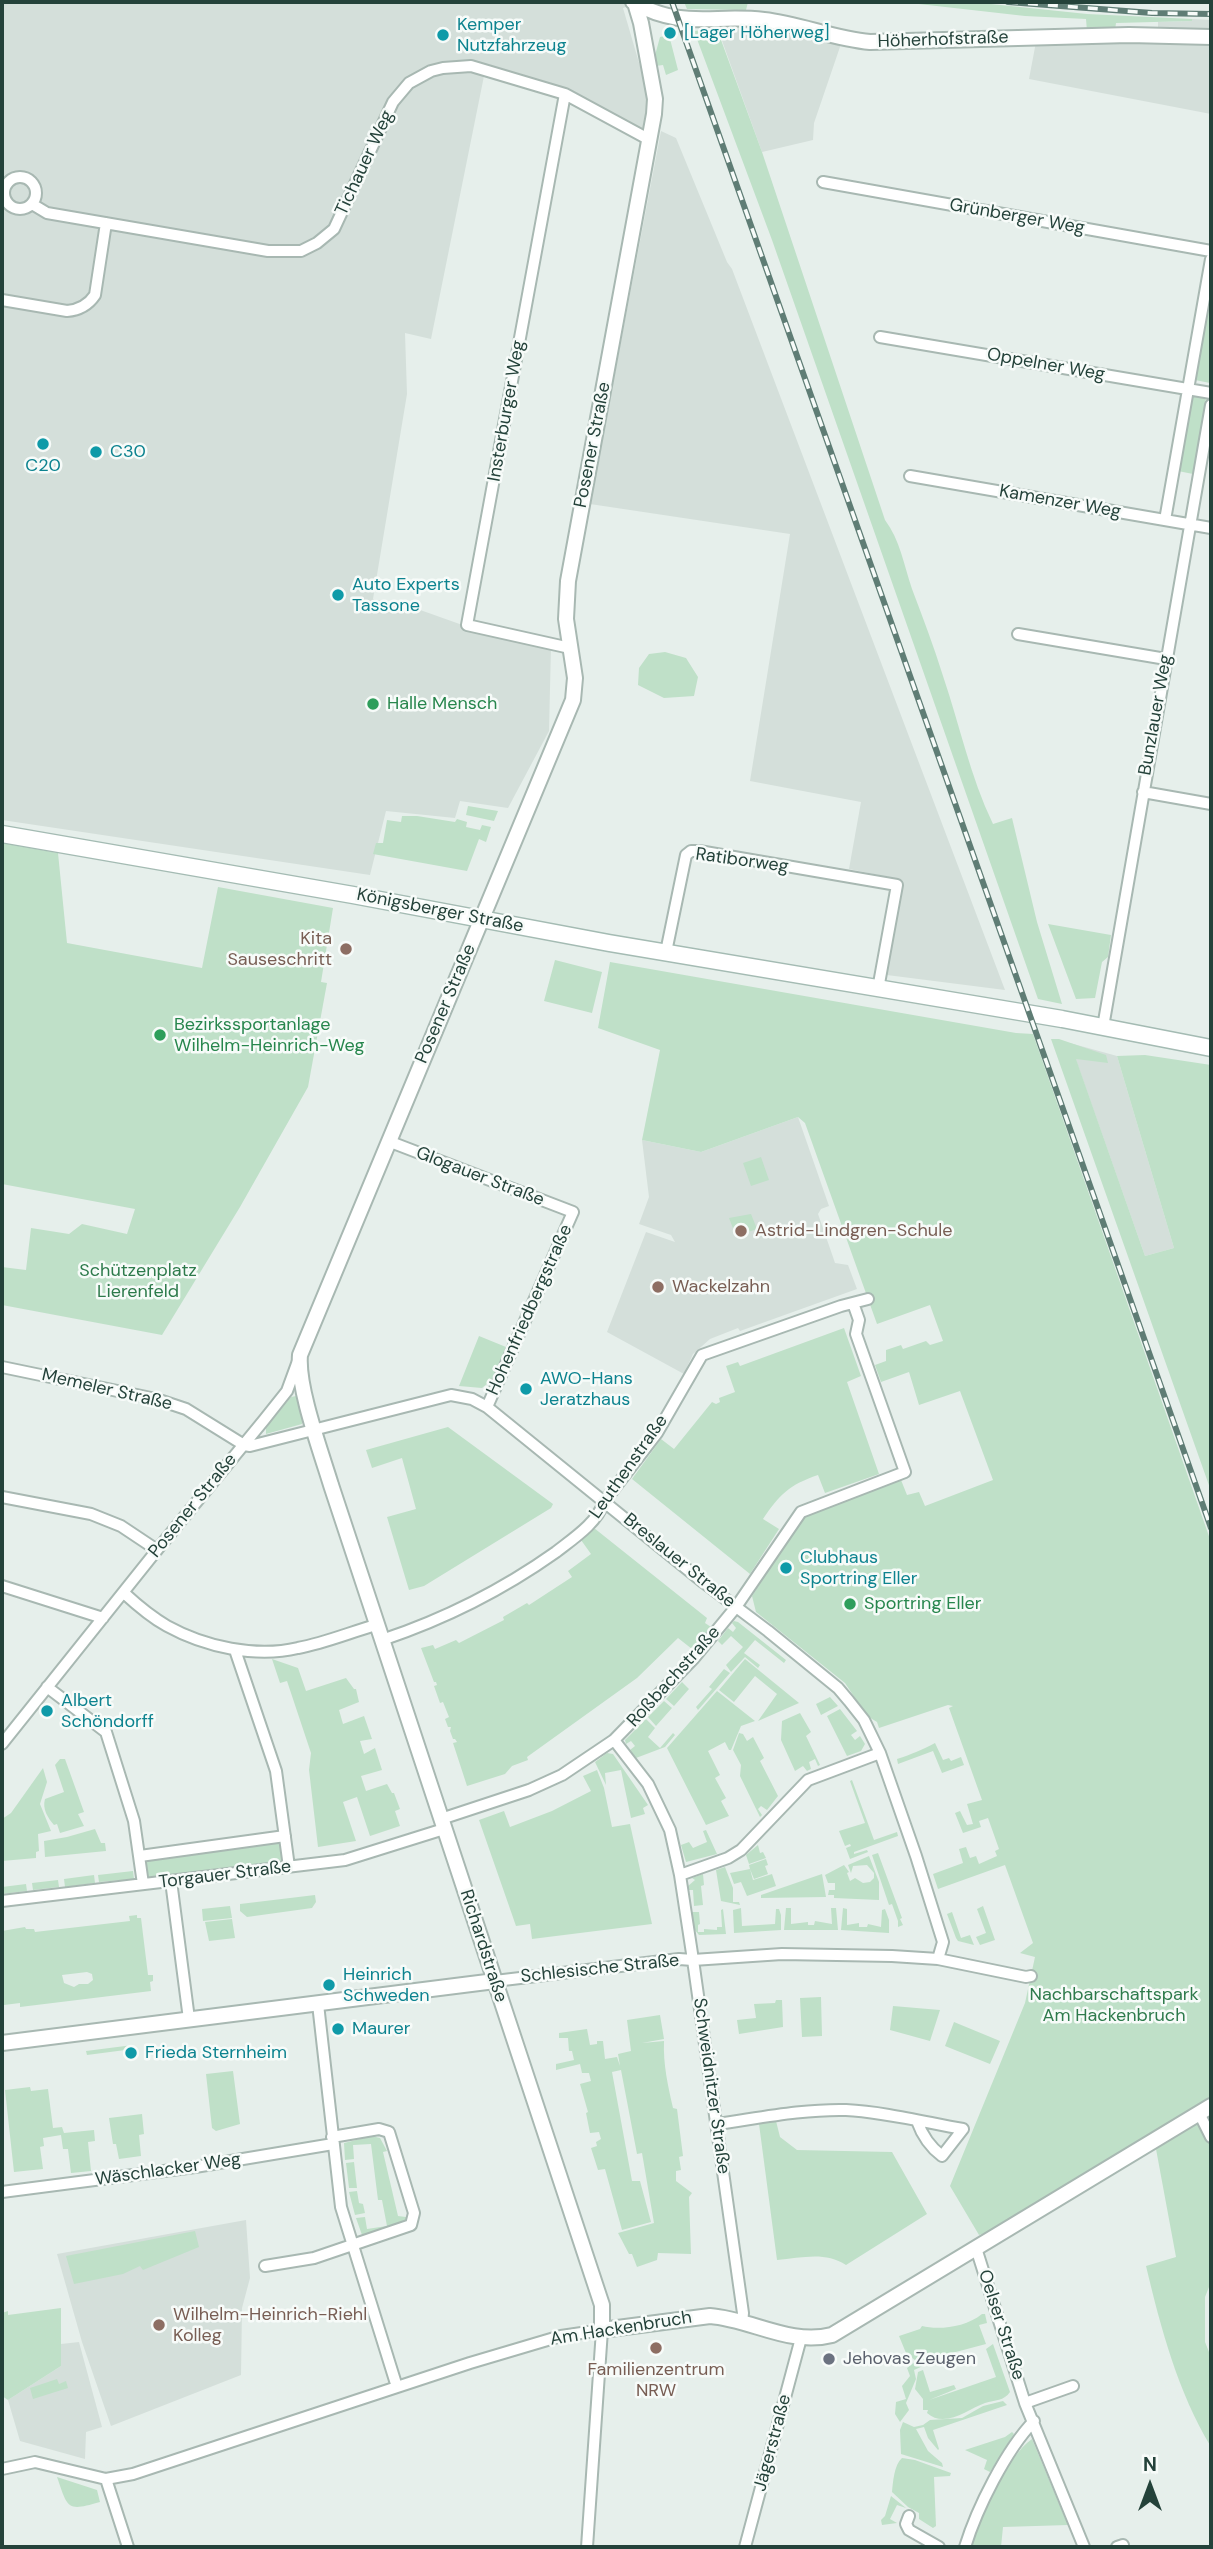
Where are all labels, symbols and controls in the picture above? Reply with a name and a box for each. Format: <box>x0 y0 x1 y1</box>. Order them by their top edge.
place label: Kemper Nutzfahrzeug <box>457 14 566 56</box>
place label: [Lager Höherweg] <box>684 22 830 44</box>
marker: [Lager Höherweg] <box>662 25 678 41</box>
marker: Kemper Nutzfahrzeug <box>435 27 451 43</box>
street label: Höherhofstraße <box>877 27 1009 53</box>
street label: Tichauer Weg <box>331 107 399 219</box>
street label: Grünberger Weg <box>948 194 1086 240</box>
street label: Insterburger Weg <box>484 339 530 483</box>
street label: Oppelner Weg <box>985 344 1107 386</box>
street label: Posener Straße <box>570 380 616 510</box>
marker: C20 <box>35 436 51 452</box>
place label: C30 <box>110 441 146 463</box>
marker: C30 <box>88 444 104 460</box>
place label: C20 <box>25 455 61 477</box>
street label: Kamenzer Weg <box>997 481 1123 523</box>
place label: Auto Experts Tassone <box>352 574 460 616</box>
marker: Auto Experts Tassone <box>330 587 346 603</box>
street label: Bunzlauer Weg <box>1135 653 1177 777</box>
place label: Halle Mensch <box>387 693 497 715</box>
marker: Halle Mensch <box>365 696 381 712</box>
street label: Ratiborweg <box>694 844 790 878</box>
street label: Königsberger Straße <box>355 884 525 938</box>
place label: Kita Sauseschritt <box>227 928 332 970</box>
marker: Kita Sauseschritt <box>338 941 354 957</box>
street label: Posener Straße <box>411 941 481 1067</box>
place label: Bezirkssportanlage Wilhelm-Heinrich-Weg <box>174 1014 365 1056</box>
marker: Bezirkssportanlage Wilhelm-Heinrich-Weg <box>152 1027 168 1043</box>
street label: Glogauer Straße <box>413 1143 547 1211</box>
place label: Astrid-Lindgren-Schule <box>755 1220 952 1242</box>
street label: Hohenfriedbergstraße <box>483 1221 577 1399</box>
marker: Astrid-Lindgren-Schule <box>733 1223 749 1239</box>
park label: Schützenplatz Lierenfeld <box>79 1260 197 1302</box>
place label: Wackelzahn <box>672 1276 770 1298</box>
marker: Wackelzahn <box>650 1279 666 1295</box>
street label: Memeler Straße <box>40 1365 174 1415</box>
place label: AWO-Hans Jeratzhaus <box>540 1368 633 1410</box>
marker: AWO-Hans Jeratzhaus <box>518 1381 534 1397</box>
street label: Leuthenstraße <box>585 1411 673 1523</box>
street label: Posener Straße <box>144 1450 242 1562</box>
street label: Breslauer Straße <box>619 1509 739 1613</box>
place label: Clubhaus Sportring Eller <box>800 1547 917 1590</box>
marker: Clubhaus Sportring Eller <box>778 1560 794 1576</box>
place label: Sportring Eller <box>864 1593 981 1615</box>
marker: Sportring Eller <box>842 1596 858 1612</box>
street label: Roßbachstraße <box>623 1622 725 1732</box>
place label: Albert Schöndorff <box>61 1690 154 1732</box>
marker: Albert Schöndorff <box>39 1703 55 1719</box>
street label: Torgauer Straße <box>158 1856 292 1894</box>
street label: Richardstraße <box>455 1887 511 2005</box>
street label: Schlesische Straße <box>520 1950 680 1988</box>
place label: Heinrich Schweden <box>343 1964 430 2007</box>
marker: Heinrich Schweden <box>321 1977 337 1993</box>
park label: Nachbarschaftspark Am Hackenbruch <box>1029 1984 1199 2026</box>
street label: Schweidnitzer Straße <box>688 1996 734 2176</box>
place label: Maurer <box>352 2018 410 2040</box>
marker: Maurer <box>330 2021 346 2037</box>
place label: Frieda Sternheim <box>145 2042 287 2064</box>
marker: Frieda Sternheim <box>123 2045 139 2061</box>
street label: Wäschlacker Weg <box>94 2149 242 2191</box>
street label: Oelser Straße <box>973 2267 1029 2383</box>
place label: Wilhelm-Heinrich-Riehl Kolleg <box>173 2304 367 2346</box>
street label: Am Hackenbruch <box>549 2307 693 2351</box>
marker: Wilhelm-Heinrich-Riehl Kolleg <box>151 2317 167 2333</box>
marker: Familienzentrum NRW <box>648 2340 664 2356</box>
place label: Jehovas Zeugen <box>843 2348 976 2370</box>
marker: Jehovas Zeugen <box>821 2351 837 2367</box>
place label: Familienzentrum NRW <box>588 2359 724 2402</box>
street label: Jägerstraße <box>750 2392 796 2494</box>
north arrow <box>1115 2451 1185 2521</box>
text: N <box>1143 2452 1157 2477</box>

